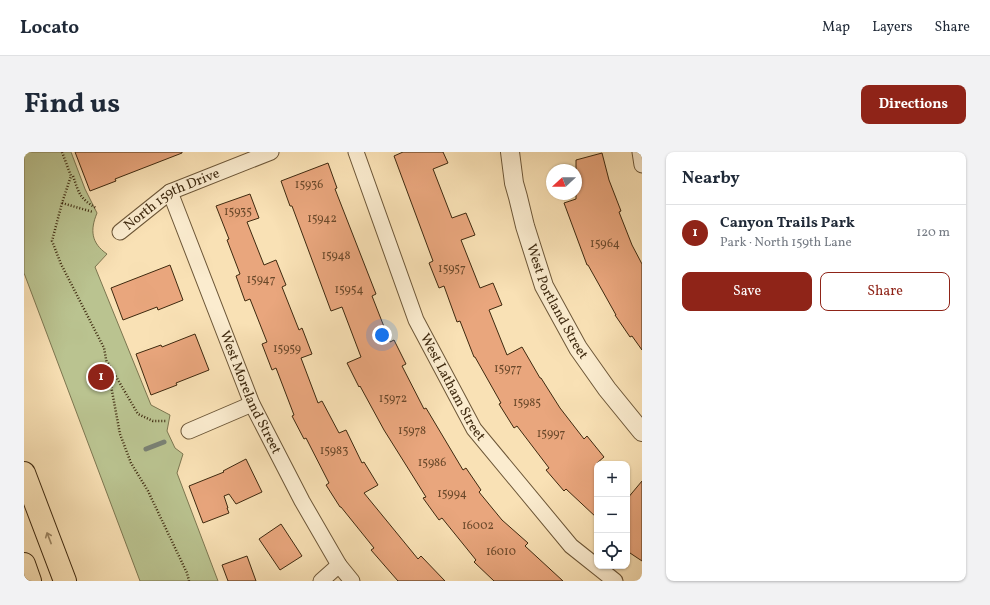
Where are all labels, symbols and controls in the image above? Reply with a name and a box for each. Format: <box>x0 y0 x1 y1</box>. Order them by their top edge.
text: Locato <box>20 15 79 41</box>
text: Map <box>822 18 850 37</box>
text: Layers <box>872 18 912 37</box>
text: Share <box>934 18 970 37</box>
text: Find us <box>24 85 120 124</box>
button: Directions <box>861 85 966 124</box>
street label: North 159th Drive <box>120 164 223 235</box>
north arrow <box>546 164 582 200</box>
text: Nearby <box>682 167 740 190</box>
house number: 15936 <box>295 177 323 193</box>
house number: 15935 <box>224 204 252 220</box>
house number: 15942 <box>307 211 337 227</box>
text: Canyon Trails Park <box>720 213 855 234</box>
text: 1 <box>692 224 698 242</box>
text: 120 m <box>916 224 950 242</box>
text: Park · North 159th Lane <box>720 234 852 252</box>
house number: 15964 <box>590 236 620 252</box>
street label: West Portland Street <box>522 241 593 363</box>
house number: 15948 <box>321 248 351 264</box>
house number: 15957 <box>438 261 466 277</box>
house number: 15947 <box>246 272 276 288</box>
button: Save <box>682 272 812 311</box>
button: Share <box>820 272 950 311</box>
house number: 15954 <box>334 282 364 298</box>
your location <box>372 325 392 345</box>
street label: West Moreland Street <box>215 328 286 457</box>
street label: West Latham Street <box>415 330 490 445</box>
house number: 15959 <box>273 341 301 357</box>
house number: 15977 <box>494 361 522 377</box>
pin: 1 <box>88 362 114 392</box>
house number: 15972 <box>379 391 407 407</box>
house number: 15985 <box>513 395 541 411</box>
house number: 15978 <box>398 423 426 439</box>
house number: 15997 <box>537 426 565 442</box>
house number: 15983 <box>320 443 348 459</box>
house number: 15986 <box>418 455 446 471</box>
map controls <box>594 461 630 569</box>
button: + <box>594 461 630 497</box>
house number: 15994 <box>437 486 467 502</box>
button: − <box>594 497 630 533</box>
house number: 16002 <box>462 518 494 534</box>
one-way arrow <box>44 533 52 545</box>
button: locate <box>594 533 630 569</box>
house number: 16010 <box>486 544 516 560</box>

